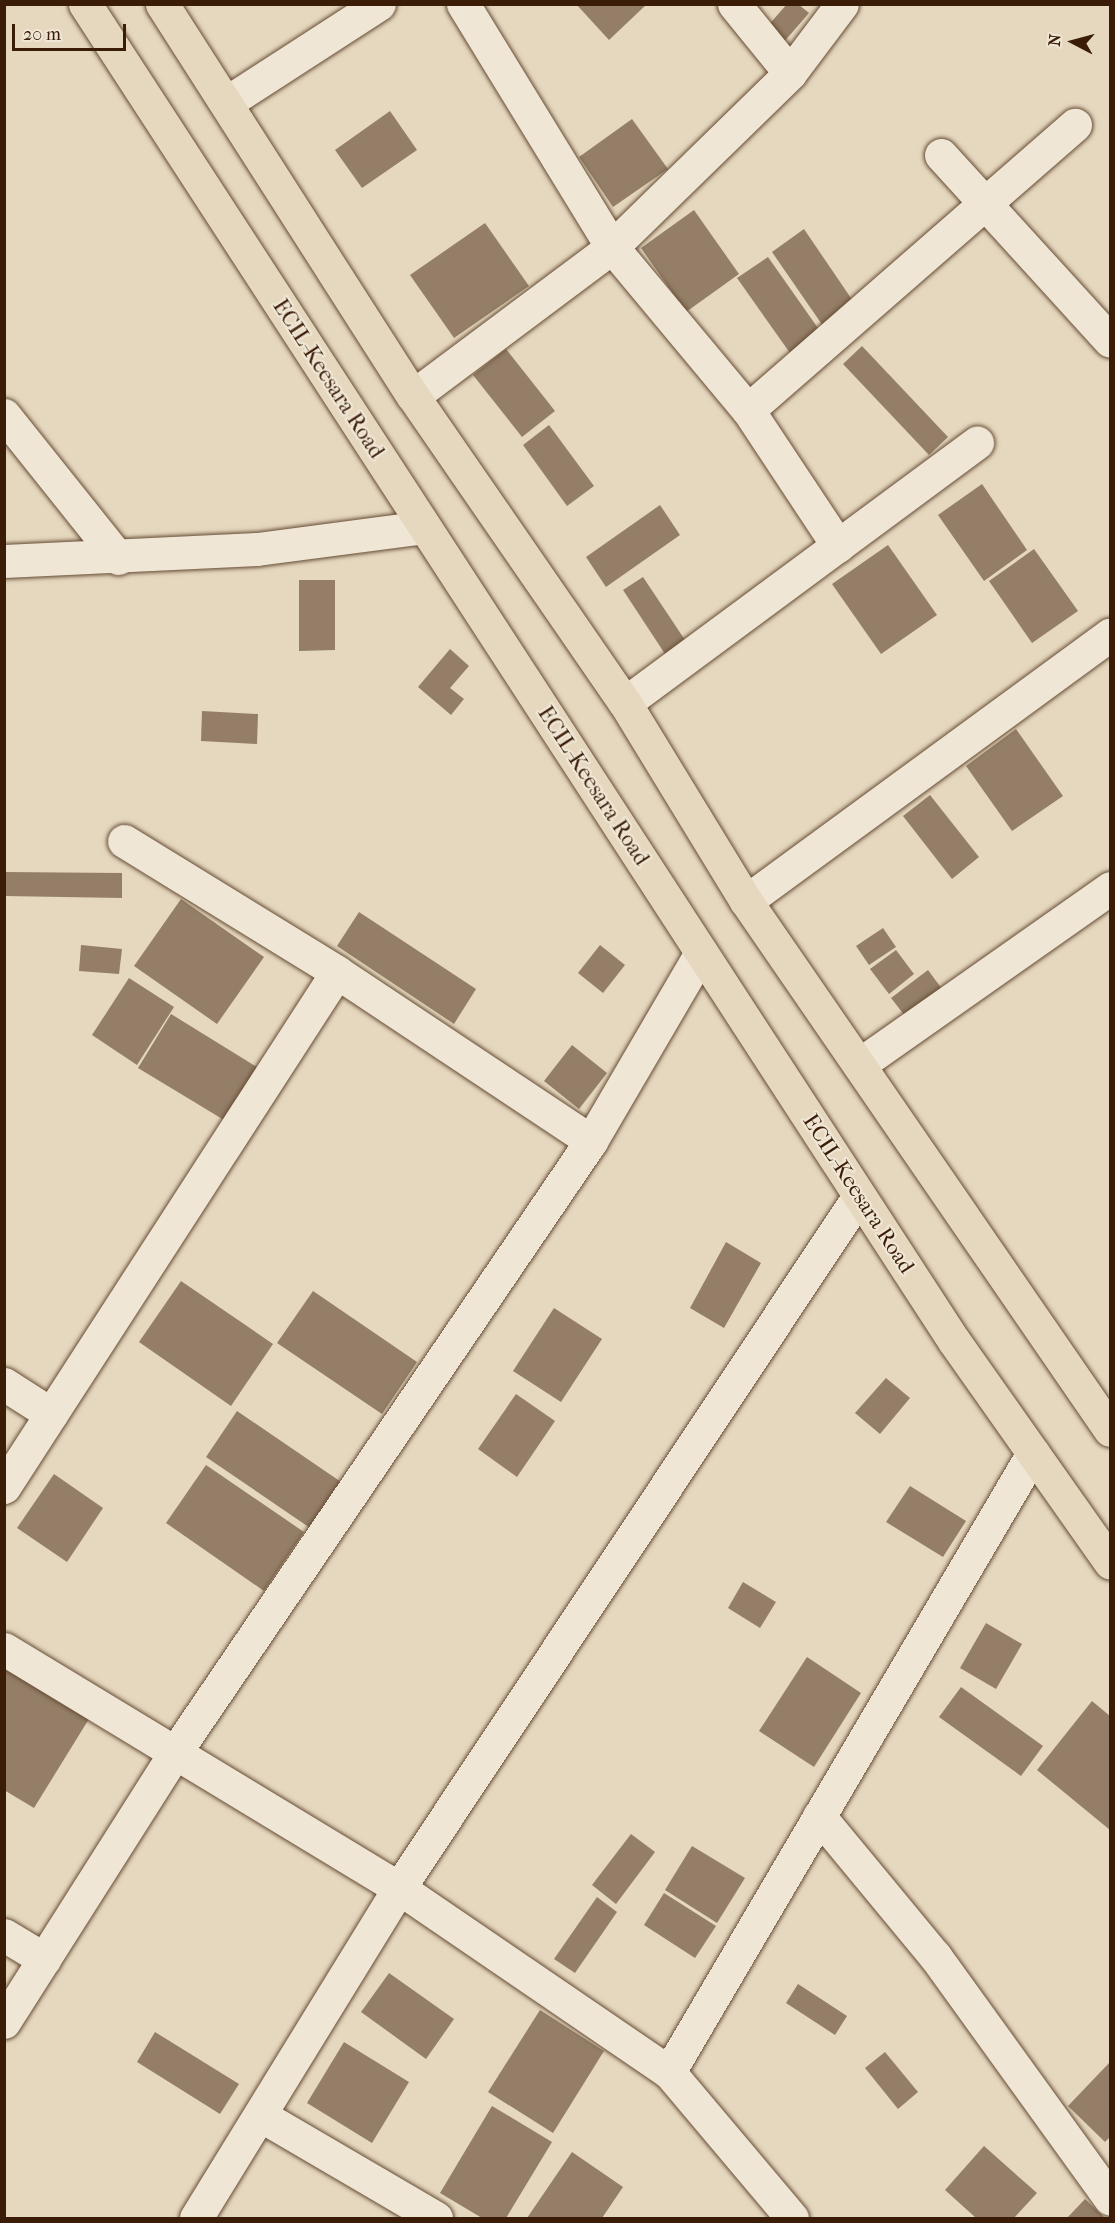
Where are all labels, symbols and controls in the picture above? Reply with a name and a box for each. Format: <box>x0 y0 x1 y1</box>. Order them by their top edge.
scale bar <box>15 12 129 50</box>
north arrow <box>1043 12 1103 72</box>
text: 20 m <box>23 24 61 45</box>
text: N <box>1045 33 1065 47</box>
street label: ECIL-Keesara Road <box>267 294 389 464</box>
street label: ECIL-Keesara Road <box>532 701 654 871</box>
street label: ECIL-Keesara Road <box>797 1109 919 1279</box>

